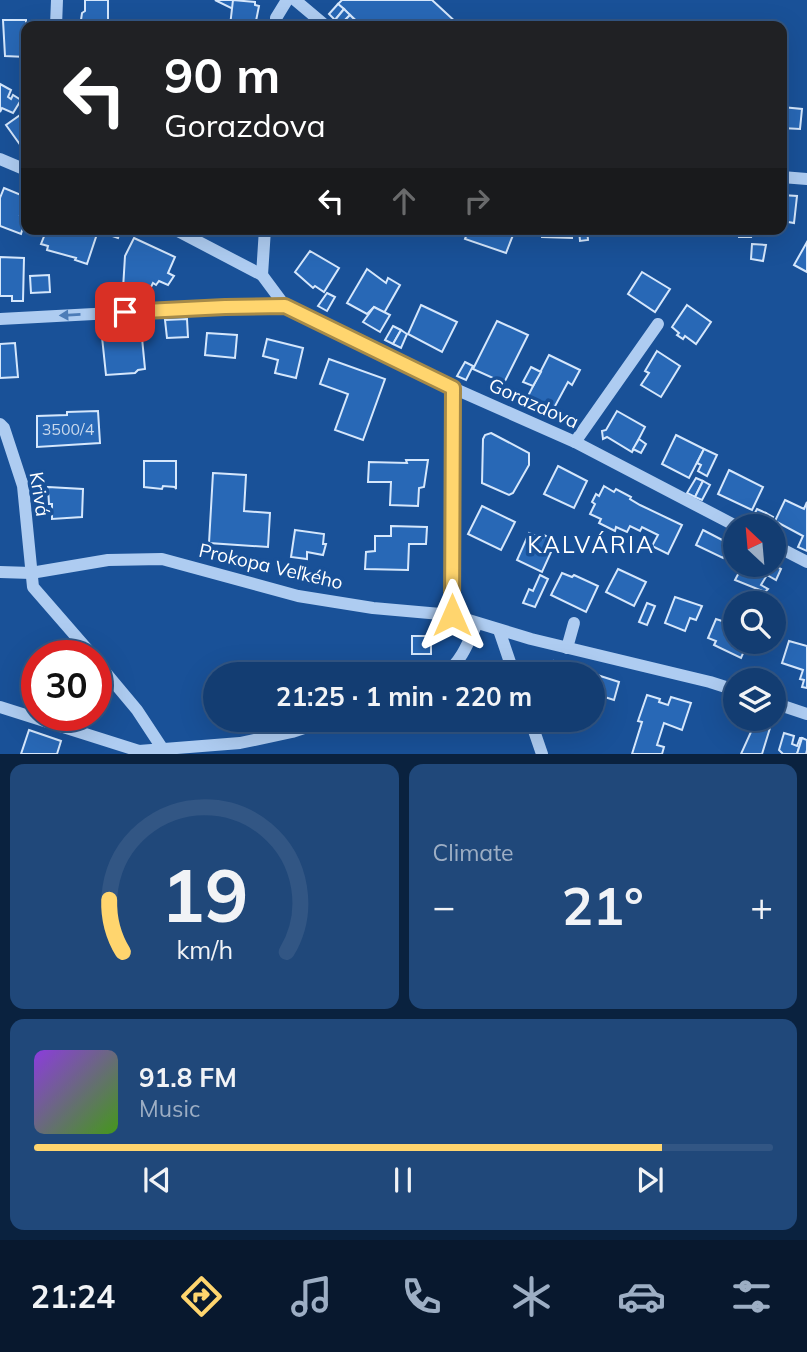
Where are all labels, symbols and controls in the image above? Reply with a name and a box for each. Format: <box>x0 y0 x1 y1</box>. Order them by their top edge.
text: 90 m <box>164 44 280 105</box>
icon: left <box>49 49 140 140</box>
text: Gorazdova <box>164 105 326 145</box>
icon: left <box>312 182 350 220</box>
icon: ahead <box>385 182 423 220</box>
icon: right <box>458 182 496 220</box>
pin <box>95 282 155 342</box>
icon: arrive <box>106 293 144 331</box>
one-way arrow <box>59 310 81 321</box>
street label: Gorazdova <box>485 373 583 433</box>
house number: 3500/4 <box>42 419 95 439</box>
street label: Krivá <box>25 470 55 518</box>
north arrow <box>723 514 786 578</box>
map controls <box>723 514 786 731</box>
district label: KALVÁRIA <box>527 530 655 559</box>
street label: Prokopa Veľkého <box>197 538 345 594</box>
position arrow <box>415 578 489 652</box>
button: search <box>723 591 786 654</box>
speed limit sign: 30 <box>21 640 112 731</box>
button: layers <box>723 668 786 731</box>
text: 21:25 · 1 min · 220 m <box>276 680 532 713</box>
text: Climate <box>433 838 514 867</box>
text: 19 <box>161 850 248 941</box>
text: 21° <box>562 873 644 938</box>
text: − <box>433 882 455 930</box>
text: + <box>750 882 773 930</box>
text: km/h <box>176 934 233 965</box>
text: 91.8 FM <box>139 1061 237 1094</box>
text: Music <box>139 1094 200 1123</box>
icon: previous <box>138 1161 176 1199</box>
icon: pause <box>384 1161 422 1199</box>
icon: next <box>631 1161 669 1199</box>
icon: directions <box>177 1272 226 1321</box>
icon: music <box>287 1272 336 1321</box>
icon: phone <box>397 1272 446 1321</box>
icon: climate <box>507 1272 556 1321</box>
icon: car <box>617 1272 666 1321</box>
icon: filters <box>727 1272 776 1321</box>
text: 21:24 <box>31 1276 115 1316</box>

